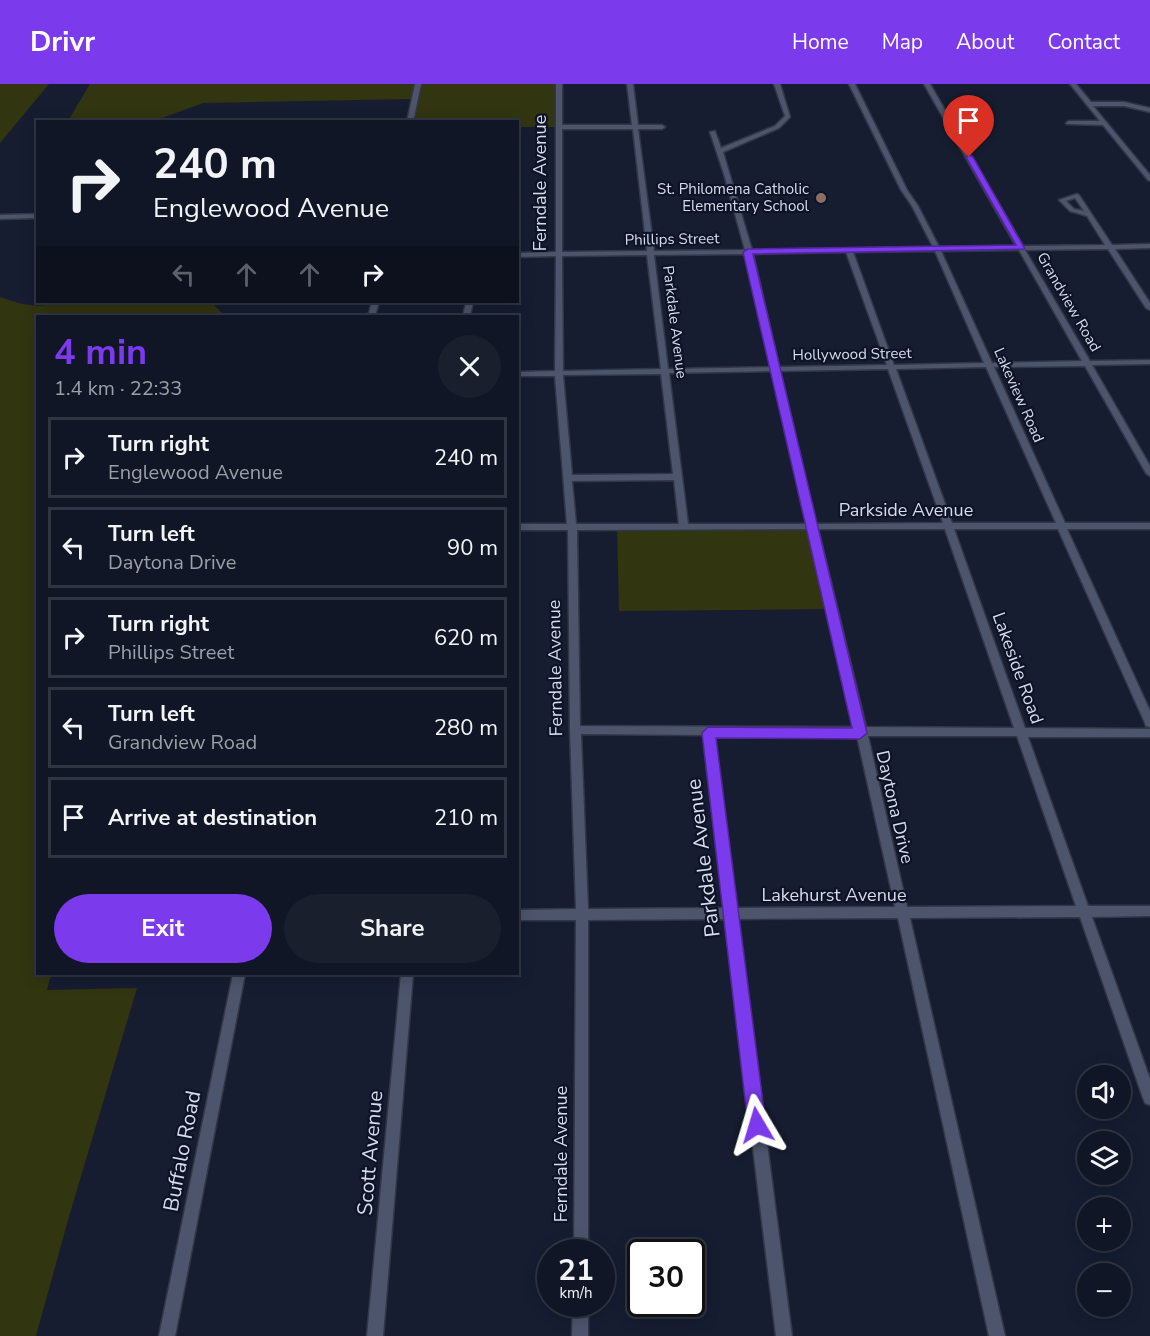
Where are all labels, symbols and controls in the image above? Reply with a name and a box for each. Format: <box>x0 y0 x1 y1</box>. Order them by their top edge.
text: Drivr <box>30 23 95 61</box>
text: Home <box>792 28 849 56</box>
text: Map <box>882 28 923 56</box>
text: About <box>956 28 1014 56</box>
text: Contact <box>1047 28 1120 56</box>
pin <box>943 95 994 157</box>
icon: arrive <box>952 104 985 137</box>
street label: Ferndale Avenue <box>528 115 552 251</box>
text: 240 m <box>153 136 277 193</box>
icon: right <box>54 144 132 222</box>
place label: St. Philomena Catholic Elementary School <box>657 179 810 216</box>
text: Englewood Avenue <box>153 190 389 227</box>
marker: St. Philomena Catholic Elementary School <box>814 191 828 205</box>
street label: Phillips Street <box>625 228 720 250</box>
street label: Grandview Road <box>1032 249 1106 355</box>
icon: left <box>167 258 200 291</box>
icon: ahead <box>230 258 263 291</box>
icon: ahead <box>293 258 326 291</box>
icon: right <box>356 258 389 291</box>
street label: Parkdale Avenue <box>658 264 692 380</box>
text: 4 min <box>54 328 147 377</box>
button: close <box>438 335 501 398</box>
street label: Hollywood Street <box>792 343 912 365</box>
street label: Lakeview Road <box>989 344 1049 446</box>
text: 1.4 km · 22:33 <box>54 375 182 402</box>
text: Turn right <box>108 429 209 459</box>
icon: right <box>57 441 90 474</box>
text: 240 m <box>434 443 498 473</box>
text: Englewood Avenue <box>108 459 283 486</box>
street label: Parkside Avenue <box>839 498 973 522</box>
text: Turn left <box>108 519 195 549</box>
icon: left <box>57 531 90 564</box>
text: 90 m <box>447 533 498 563</box>
text: Daytona Drive <box>108 549 236 576</box>
street label: Ferndale Avenue <box>542 600 568 736</box>
text: Turn right <box>108 609 209 639</box>
street label: Lakeside Road <box>987 609 1049 727</box>
icon: right <box>57 621 90 654</box>
text: 620 m <box>434 623 498 653</box>
text: Phillips Street <box>108 639 234 666</box>
text: Turn left <box>108 699 195 729</box>
icon: left <box>57 711 90 744</box>
text: 280 m <box>434 713 498 743</box>
text: Grandview Road <box>108 729 257 756</box>
street label: Daytona Drive <box>870 748 920 866</box>
street label: Parkdale Avenue <box>679 777 727 939</box>
icon: arrive <box>57 801 90 834</box>
text: Arrive at destination <box>108 803 317 833</box>
text: 210 m <box>434 803 498 833</box>
street label: Lakehurst Avenue <box>761 883 907 907</box>
button: Exit <box>54 894 272 963</box>
button: Share <box>284 894 501 963</box>
map controls <box>1077 1065 1131 1317</box>
button: sound <box>1077 1065 1131 1119</box>
street label: Ferndale Avenue <box>549 1086 573 1222</box>
street label: Buffalo Road <box>157 1088 207 1214</box>
street label: Scott Avenue <box>351 1089 389 1217</box>
position arrow <box>725 1093 789 1157</box>
button: layers <box>1077 1131 1131 1185</box>
button: + <box>1077 1197 1131 1251</box>
speed limit sign: 30 <box>627 1239 705 1317</box>
text: 21 <box>558 1250 594 1291</box>
button: − <box>1077 1263 1131 1317</box>
text: km/h <box>559 1283 593 1303</box>

